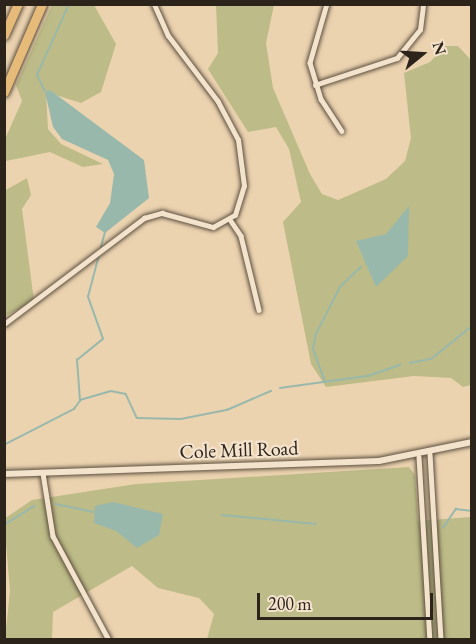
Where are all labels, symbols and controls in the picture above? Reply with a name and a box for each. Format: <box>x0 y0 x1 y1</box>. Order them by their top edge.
north arrow <box>392 24 452 84</box>
text: N <box>428 39 452 58</box>
street label: Cole Mill Road <box>179 436 299 464</box>
scale bar <box>260 581 436 619</box>
text: 200 m <box>268 592 312 615</box>

